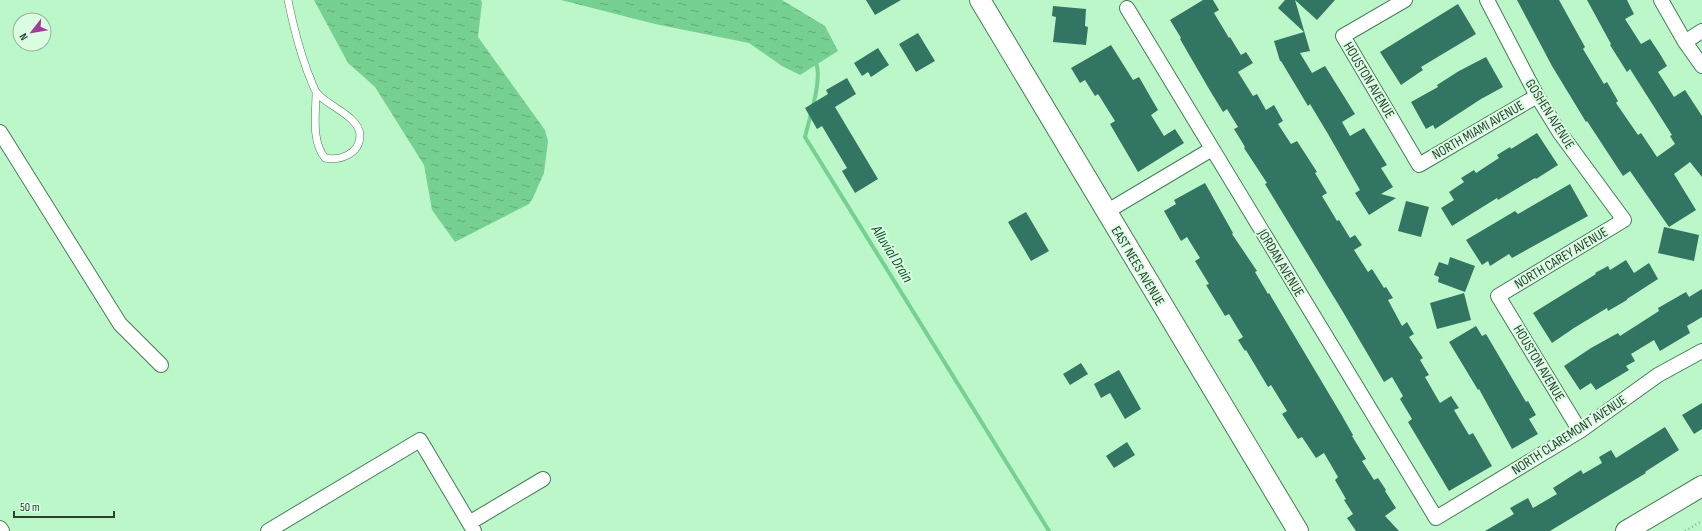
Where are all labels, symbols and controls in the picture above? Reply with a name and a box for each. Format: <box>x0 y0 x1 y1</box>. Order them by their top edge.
north arrow <box>12 12 52 52</box>
text: N <box>17 31 31 43</box>
street label: HOUSTON AVENUE <box>1340 39 1399 121</box>
street label: GOSHEN AVENUE <box>1522 76 1578 152</box>
street label: NORTH MIAMI AVENUE <box>1429 97 1527 163</box>
water label: Alluvial Drain <box>866 221 917 286</box>
street label: EAST NEES AVENUE <box>1108 223 1169 309</box>
street label: NORTH CAREY AVENUE <box>1511 223 1611 293</box>
street label: JORDAN AVENUE <box>1254 225 1308 300</box>
street label: HOUSTON AVENUE <box>1510 322 1569 404</box>
street label: NORTH CLAREMONT AVENUE <box>1508 391 1630 478</box>
scale bar <box>14 493 114 519</box>
text: 50 m <box>20 500 40 515</box>

